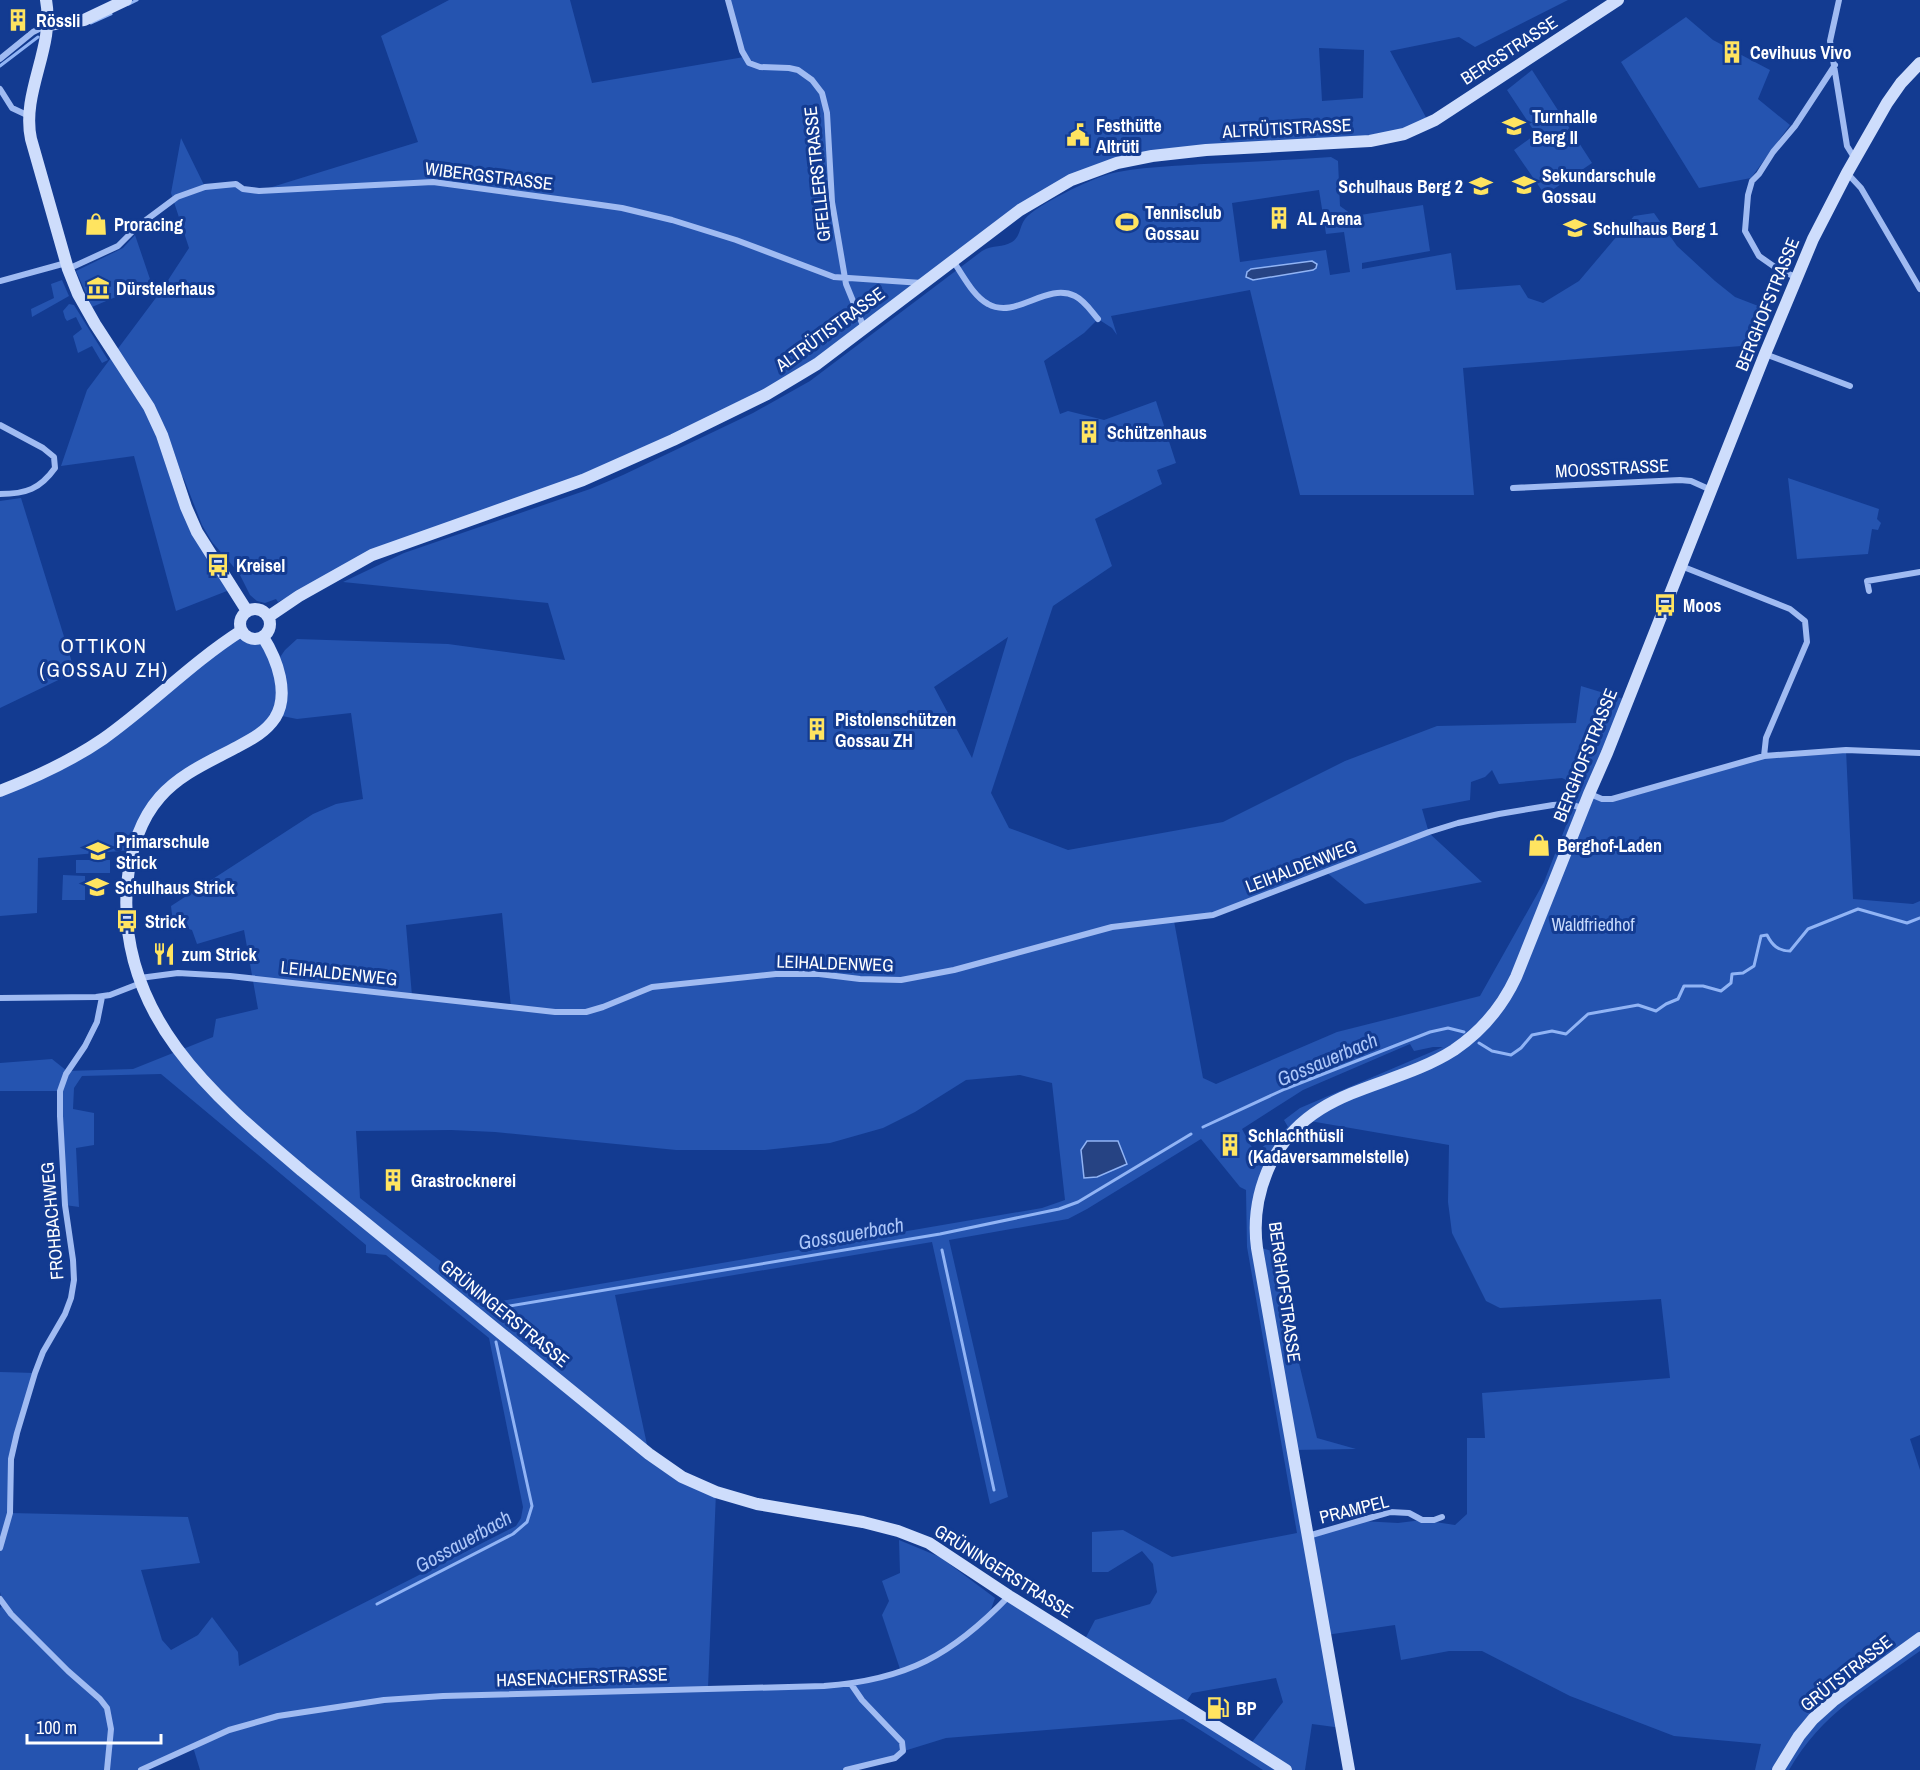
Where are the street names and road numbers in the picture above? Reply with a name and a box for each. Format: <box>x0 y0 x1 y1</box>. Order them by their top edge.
street label: BERGSTRASSE <box>1456 9 1562 91</box>
street label: GFELLERSTRASSE <box>797 105 837 243</box>
street label: ALTRÜTISTRASSE <box>1221 112 1352 144</box>
street label: WIBERGSTRASSE <box>424 156 554 196</box>
street label: BERGHOFSTRASSE <box>1729 234 1805 374</box>
street label: ALTRÜTISTRASSE <box>770 281 890 378</box>
street label: MOOSSTRASSE <box>1554 453 1670 483</box>
street label: BERGHOFSTRASSE <box>1547 685 1623 825</box>
street label: LEIHALDENWEG <box>1242 833 1360 899</box>
street label: LEIHALDENWEG <box>776 948 894 978</box>
street label: LEIHALDENWEG <box>279 954 399 992</box>
street label: FROHBACHWEG <box>34 1161 70 1281</box>
street label: BERGHOFSTRASSE <box>1263 1220 1307 1364</box>
street label: GRÜNINGERSTRASSE <box>435 1253 575 1373</box>
street label: PRAMPEL <box>1317 1488 1391 1530</box>
street label: GRÜNINGERSTRASSE <box>930 1518 1078 1624</box>
street label: GRÜTSTRASSE <box>1795 1629 1897 1717</box>
street label: HASENACHERSTRASSE <box>496 1662 668 1692</box>

